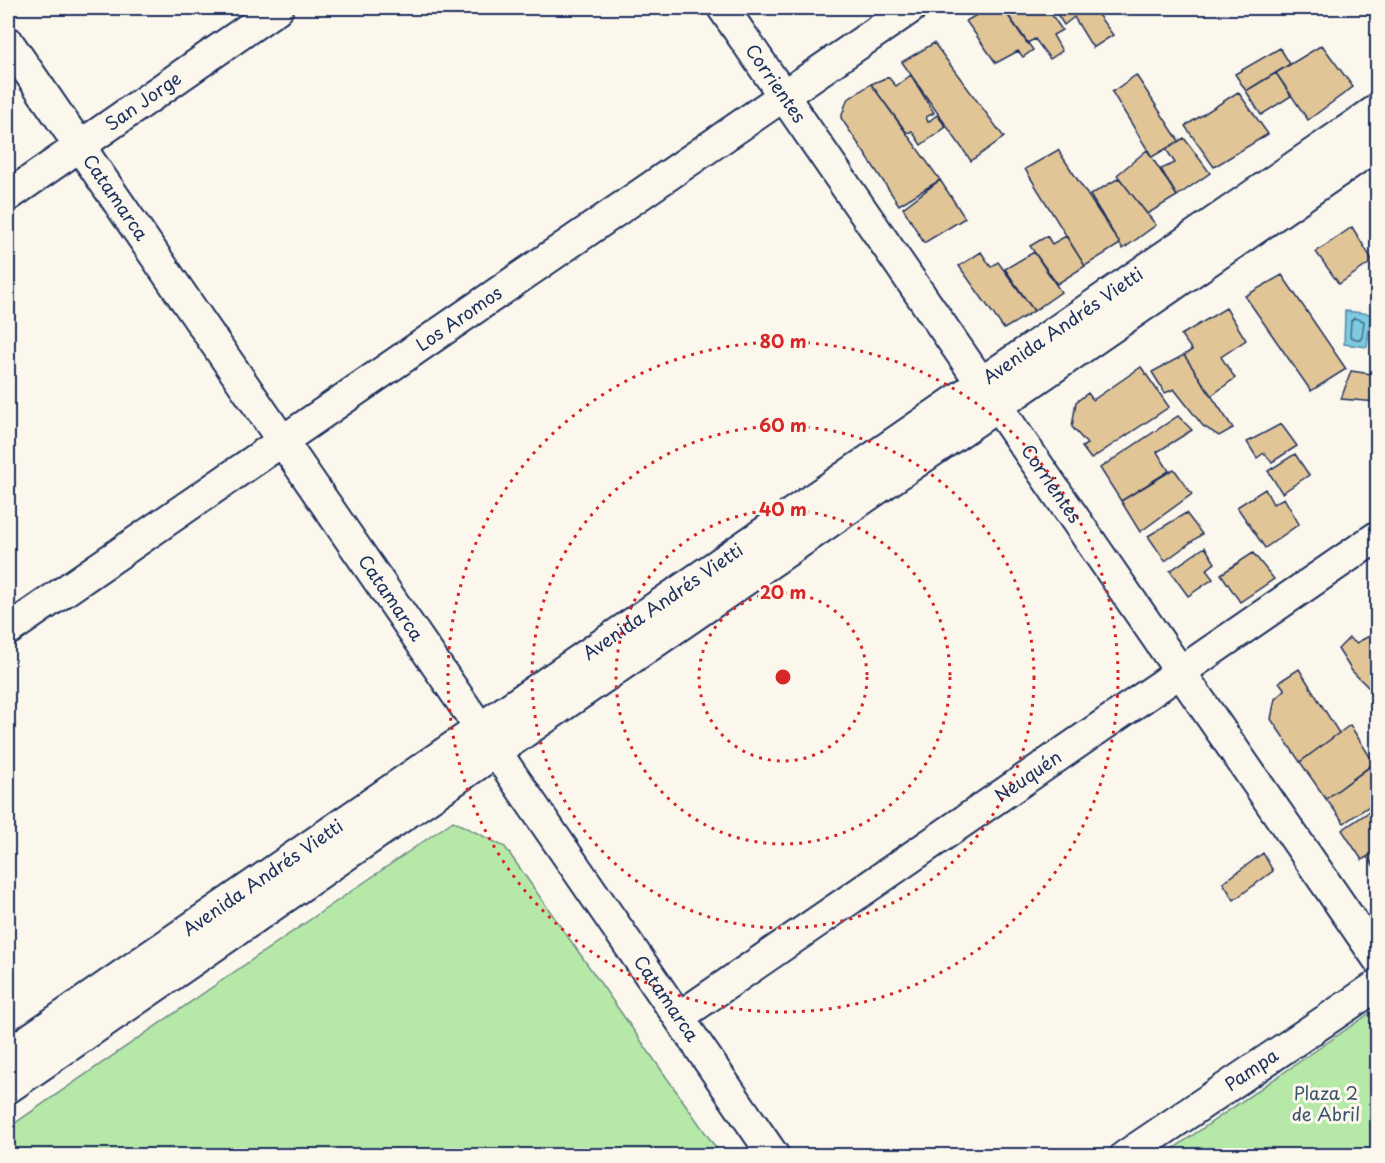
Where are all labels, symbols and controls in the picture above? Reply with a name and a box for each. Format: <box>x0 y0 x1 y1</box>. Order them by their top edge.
street label: Corrientes <box>740 38 813 128</box>
street label: San Jorge <box>99 64 186 137</box>
street label: Catamarca <box>77 148 156 246</box>
street label: Avenida Andrés Vietti <box>977 260 1148 390</box>
street label: Los Aromos <box>410 279 507 357</box>
text: 80 m <box>759 327 807 354</box>
text: 60 m <box>759 411 807 438</box>
street label: Corrientes <box>1015 438 1089 528</box>
text: 40 m <box>759 495 807 522</box>
street label: Avenida Andrés Vietti <box>577 536 748 666</box>
street label: Catamarca <box>352 549 431 646</box>
text: 20 m <box>760 578 806 605</box>
centre of rings <box>773 667 793 687</box>
street label: Neuquén <box>989 743 1066 808</box>
street label: Avenida Andrés Vietti <box>177 812 348 942</box>
street label: Catamarca <box>628 949 707 1047</box>
street label: Pampa <box>1219 1041 1283 1097</box>
park label: Plaza 2 de Abril <box>1292 1079 1360 1127</box>

